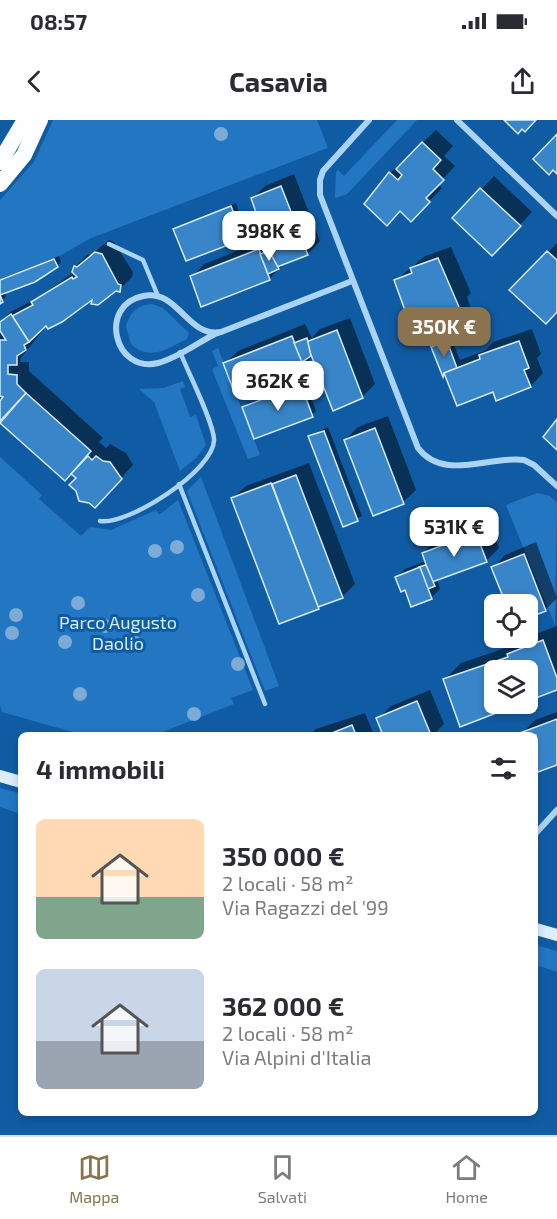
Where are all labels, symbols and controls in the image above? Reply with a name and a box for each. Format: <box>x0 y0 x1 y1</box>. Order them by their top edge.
text: 08:57 <box>30 8 87 34</box>
icon: back <box>18 65 51 98</box>
text: Casavia <box>229 65 328 97</box>
icon: share <box>506 65 539 98</box>
pin: 398K € <box>220 211 318 262</box>
text: 398K € <box>236 218 302 242</box>
pin: 350K € <box>395 307 493 358</box>
text: 350K € <box>412 314 476 338</box>
pin: 362K € <box>229 361 327 412</box>
text: 362K € <box>246 368 310 392</box>
pin: 531K € <box>405 507 503 558</box>
text: 531K € <box>424 514 484 538</box>
map controls <box>484 594 538 714</box>
button: locate <box>484 594 538 648</box>
park label: Parco Augusto Daolio <box>59 611 177 654</box>
button: layers <box>484 660 538 714</box>
icon: filters <box>487 752 520 785</box>
text: 4 immobili <box>36 753 165 784</box>
text: 350 000 € <box>222 840 345 871</box>
icon: home <box>84 843 156 915</box>
text: 2 locali · 58 m² <box>222 871 353 895</box>
text: Via Ragazzi del '99 <box>222 895 389 919</box>
text: 362 000 € <box>222 990 344 1021</box>
icon: home <box>84 993 156 1065</box>
text: 2 locali · 58 m² <box>222 1021 353 1045</box>
text: Via Alpini d'Italia <box>222 1045 371 1069</box>
tab: Mappa <box>69 1151 119 1206</box>
tab: Salvati <box>258 1151 307 1206</box>
tab: Home <box>445 1151 488 1206</box>

